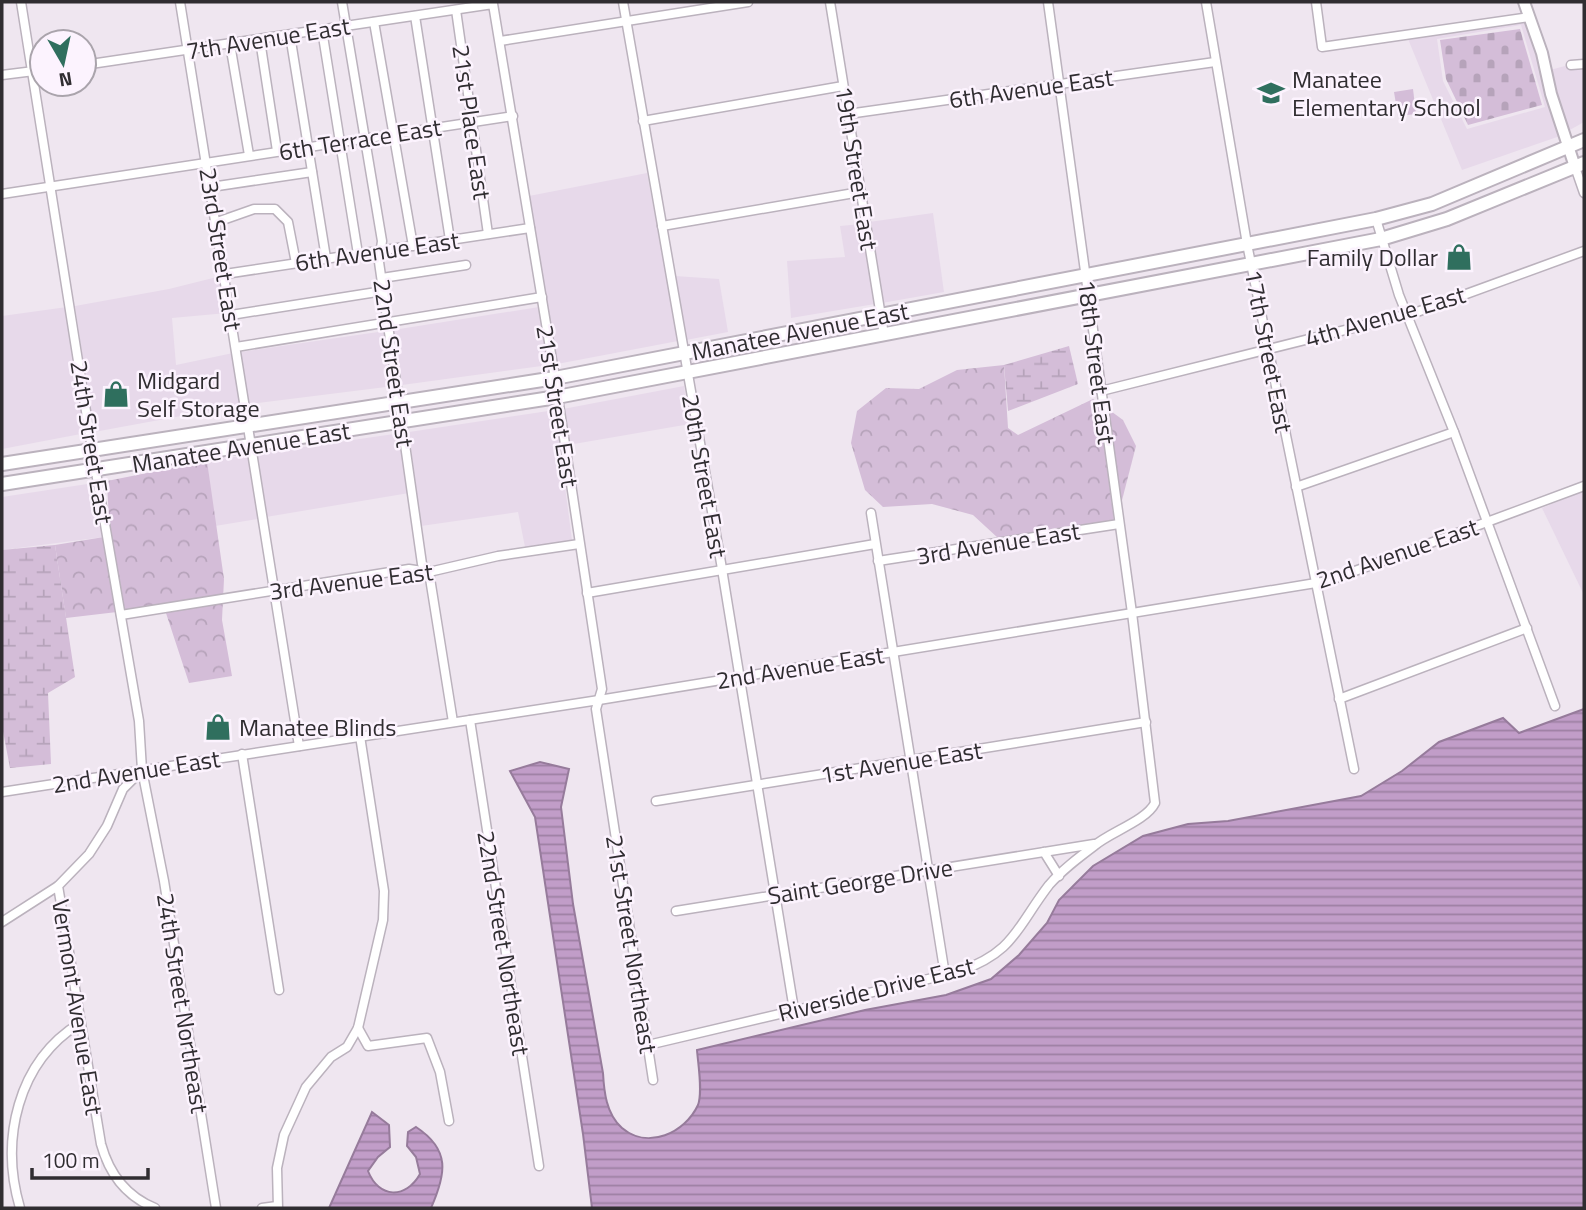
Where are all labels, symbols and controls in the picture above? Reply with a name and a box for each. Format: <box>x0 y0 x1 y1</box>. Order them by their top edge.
street label: 7th Avenue East <box>184 7 353 69</box>
north arrow <box>28 28 98 98</box>
street label: 21st Place East <box>443 42 501 202</box>
street label: 6th Avenue East <box>947 59 1116 117</box>
place label: Manatee Elementary School <box>1292 61 1481 125</box>
text: N <box>57 65 75 96</box>
school or university icon: Manatee Elementary School <box>1256 78 1286 108</box>
street label: 19th Street East <box>826 83 888 253</box>
street label: 6th Terrace East <box>276 108 444 170</box>
street label: 23rd Street East <box>190 165 252 334</box>
street label: 6th Avenue East <box>293 222 462 280</box>
place label: Family Dollar <box>1307 239 1438 275</box>
shop icon: Family Dollar <box>1444 242 1474 272</box>
street label: 17th Street East <box>1236 266 1303 436</box>
street label: 22nd Street East <box>364 276 424 450</box>
street label: 4th Avenue East <box>1301 276 1470 356</box>
street label: 18th Street East <box>1069 278 1125 447</box>
street label: Manatee Avenue East <box>688 292 912 370</box>
street label: 21st Street East <box>527 322 589 490</box>
street label: 24th Street East <box>61 357 123 527</box>
place label: Midgard Self Storage <box>137 362 260 426</box>
shop icon: Midgard Self Storage <box>101 379 131 409</box>
street label: 20th Street East <box>673 391 737 561</box>
street label: Manatee Avenue East <box>129 412 353 482</box>
street label: 2nd Avenue East <box>1311 508 1484 598</box>
street label: 3rd Avenue East <box>914 512 1083 574</box>
street label: 3rd Avenue East <box>267 553 435 609</box>
street label: 2nd Avenue East <box>713 636 887 698</box>
place label: Manatee Blinds <box>239 709 396 745</box>
shop icon: Manatee Blinds <box>203 712 233 742</box>
street label: 1st Avenue East <box>817 731 985 793</box>
street label: 2nd Avenue East <box>49 740 223 802</box>
street label: 22nd Street Northeast <box>468 828 540 1058</box>
street label: 21st Street Northeast <box>597 832 667 1057</box>
street label: Saint George Drive <box>765 849 955 913</box>
street label: 24th Street Northeast <box>148 890 218 1116</box>
street label: Vermont Avenue East <box>43 896 113 1118</box>
street label: Riverside Drive East <box>774 947 978 1031</box>
scale bar <box>32 1136 147 1180</box>
text: 100 m <box>42 1144 99 1176</box>

